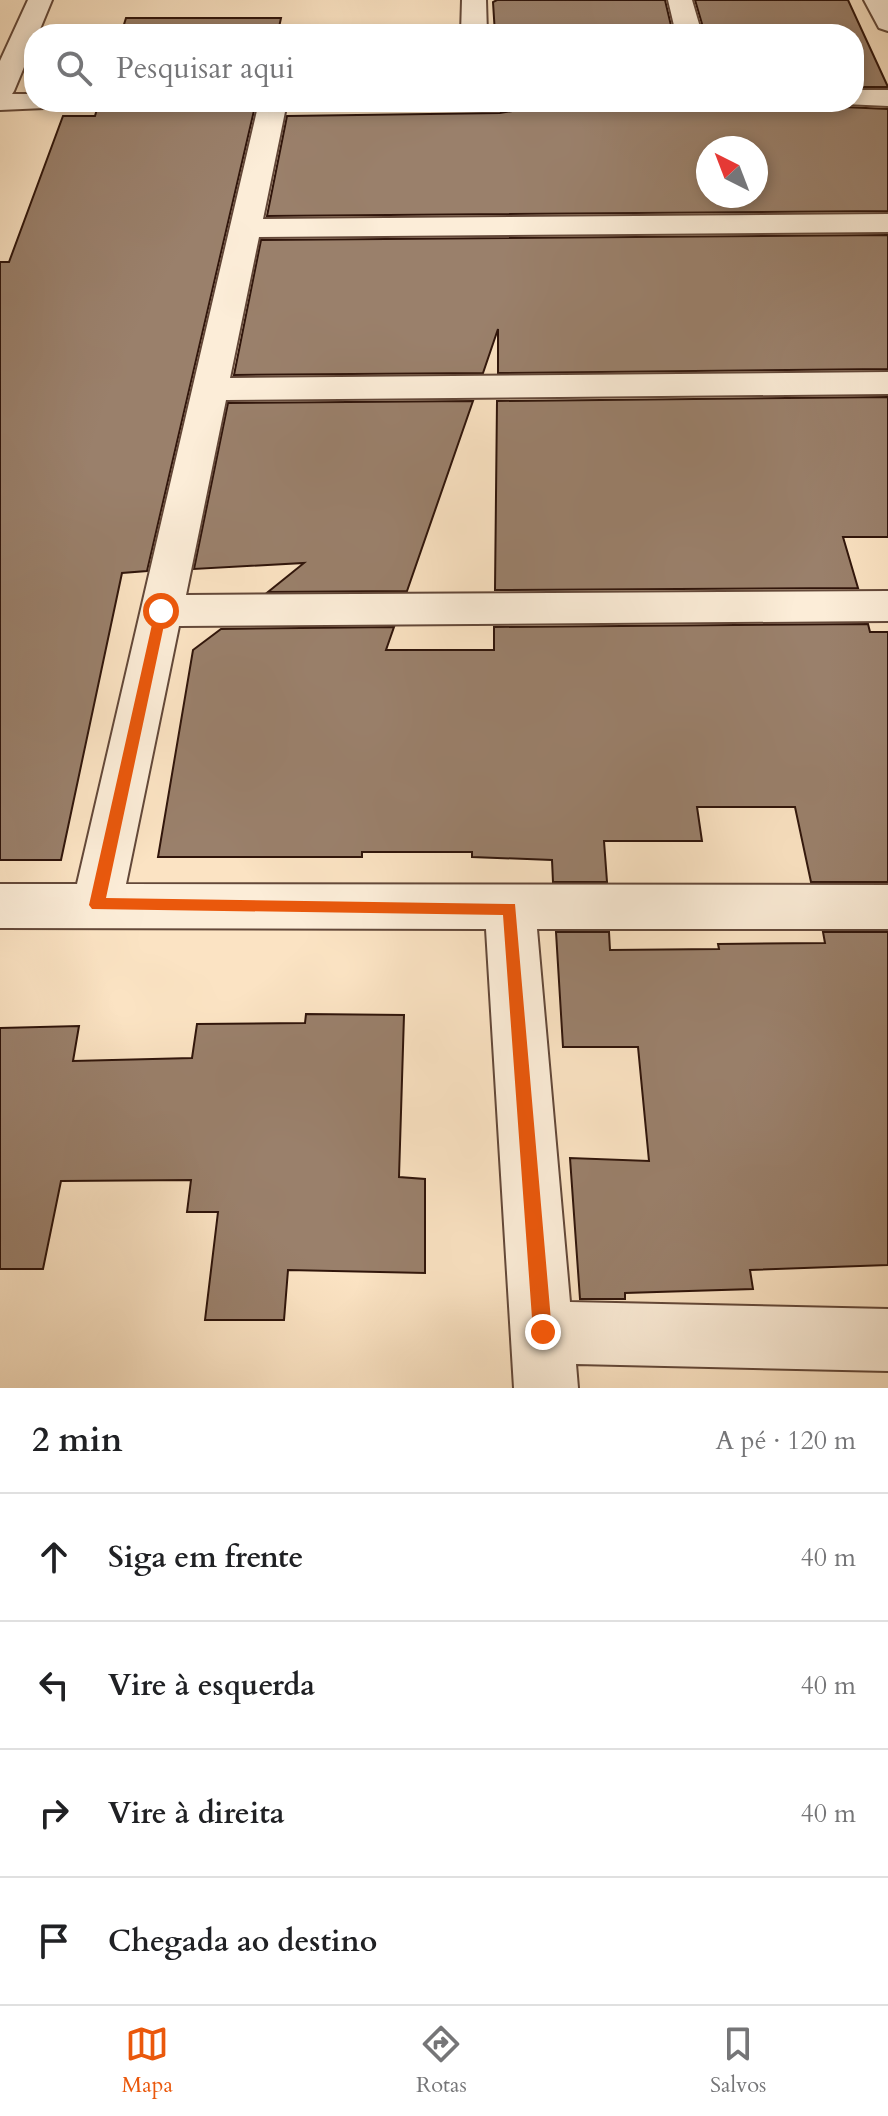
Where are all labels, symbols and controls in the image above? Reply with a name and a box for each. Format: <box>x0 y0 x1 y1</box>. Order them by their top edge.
search box <box>24 24 864 112</box>
icon: search <box>52 46 96 90</box>
text: Pesquisar aqui <box>116 48 294 89</box>
north arrow <box>696 136 768 208</box>
route start <box>143 593 179 629</box>
route end <box>525 1314 561 1350</box>
text: 2 min <box>32 1417 123 1463</box>
text: A pé · 120 m <box>715 1423 856 1458</box>
icon: ahead <box>32 1535 76 1579</box>
text: Siga em frente <box>108 1537 303 1578</box>
text: 40 m <box>800 1540 856 1575</box>
icon: left <box>32 1663 76 1707</box>
text: Vire à esquerda <box>108 1665 315 1706</box>
text: 40 m <box>800 1668 856 1703</box>
icon: right <box>32 1791 76 1835</box>
text: Vire à direita <box>108 1793 285 1834</box>
text: 40 m <box>800 1796 856 1831</box>
icon: arrive <box>32 1919 76 1963</box>
text: Chegada ao destino <box>108 1921 377 1962</box>
tab: Mapa <box>122 2022 173 2100</box>
tab: Rotas <box>416 2022 467 2100</box>
tab: Salvos <box>710 2022 766 2100</box>

